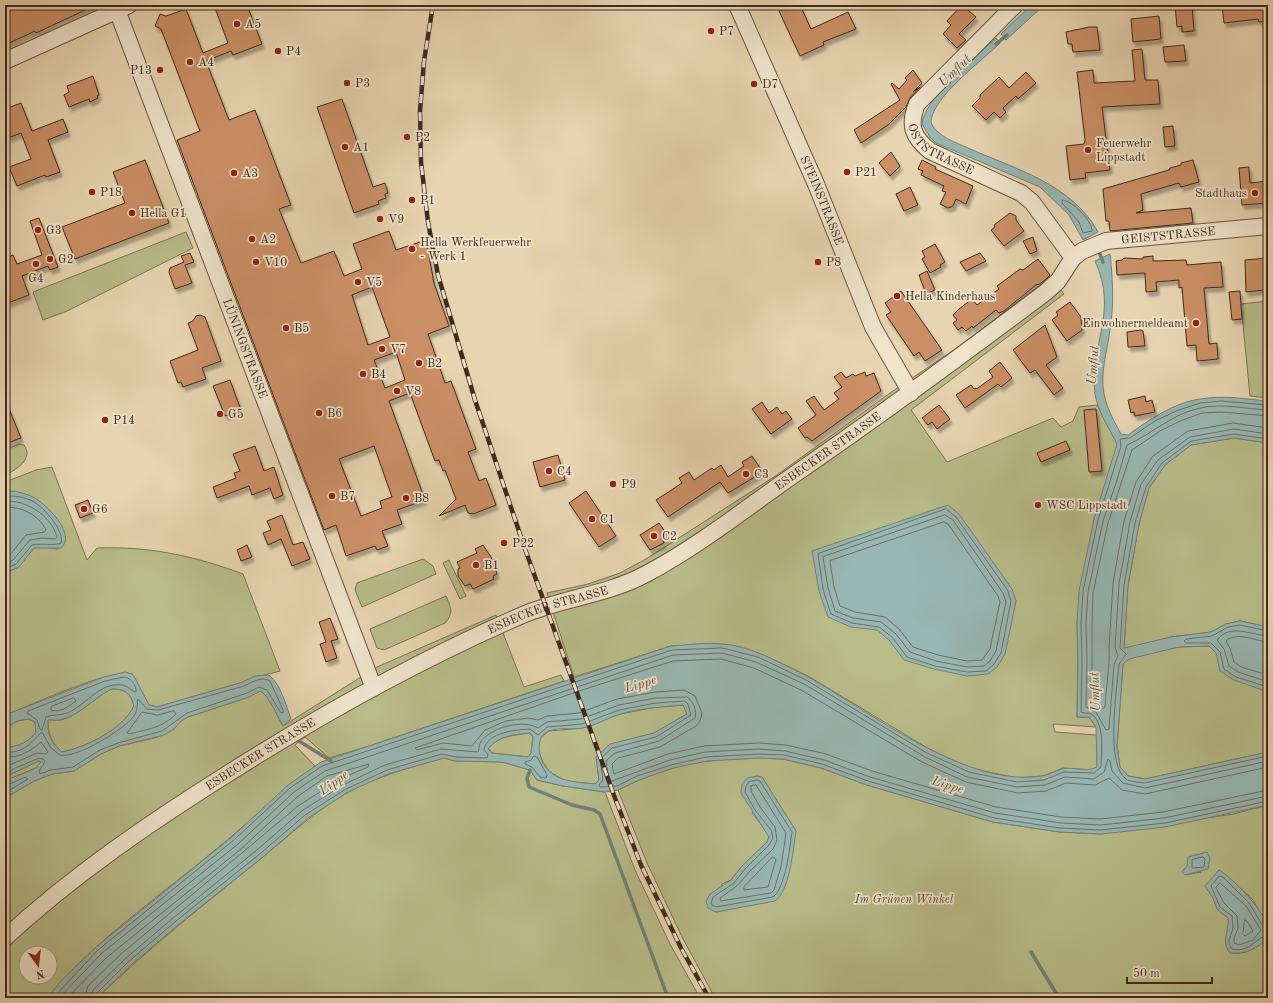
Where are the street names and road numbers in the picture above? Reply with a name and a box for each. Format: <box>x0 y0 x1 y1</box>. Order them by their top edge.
street label: OSTSTRASSE <box>905 123 975 177</box>
street label: STEINSTRASSE <box>797 154 845 247</box>
street label: GEISTSTRASSE <box>1121 226 1216 247</box>
street label: LÜNINGSTRASSE <box>220 297 269 400</box>
street label: ESBECKER STRASSE <box>773 411 884 493</box>
street label: ESBECKER STRASSE <box>486 585 610 637</box>
street label: ESBECKER STRASSE <box>204 717 318 793</box>

